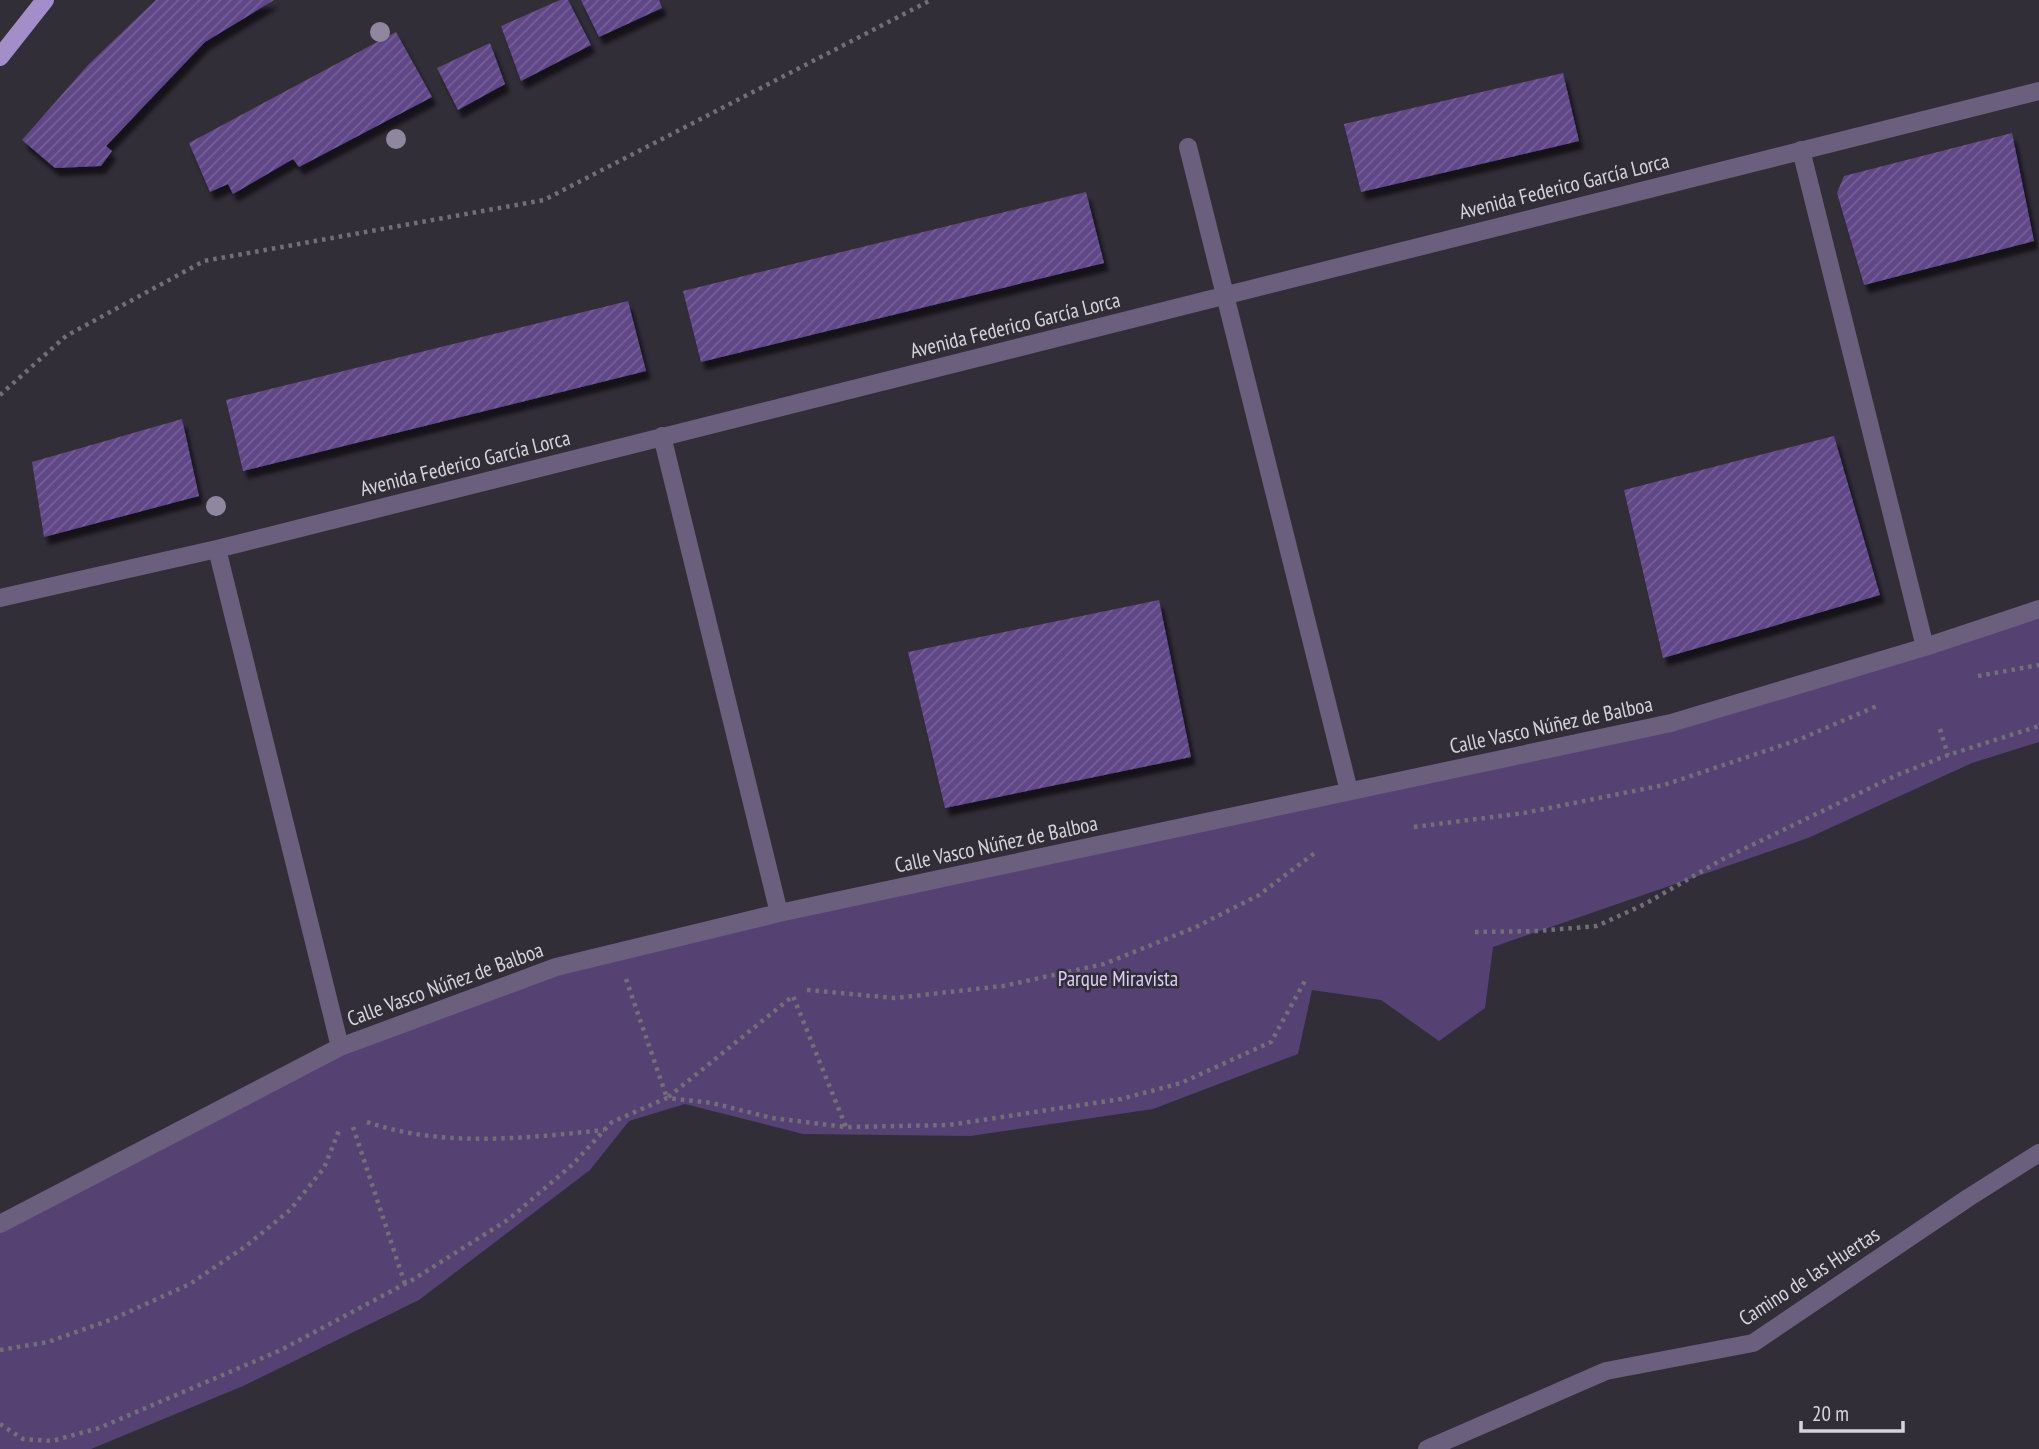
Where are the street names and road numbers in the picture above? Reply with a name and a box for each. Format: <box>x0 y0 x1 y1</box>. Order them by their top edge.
street label: Avenida Federico García Lorca <box>1456 147 1672 225</box>
street label: Avenida Federico García Lorca <box>907 286 1123 364</box>
street label: Avenida Federico García Lorca <box>357 424 573 502</box>
street label: Calle Vasco Núñez de Balboa <box>1447 690 1655 760</box>
street label: Calle Vasco Núñez de Balboa <box>892 809 1100 879</box>
street label: Calle Vasco Núñez de Balboa <box>343 936 547 1032</box>
street label: Camino de las Huertas <box>1734 1220 1884 1332</box>

